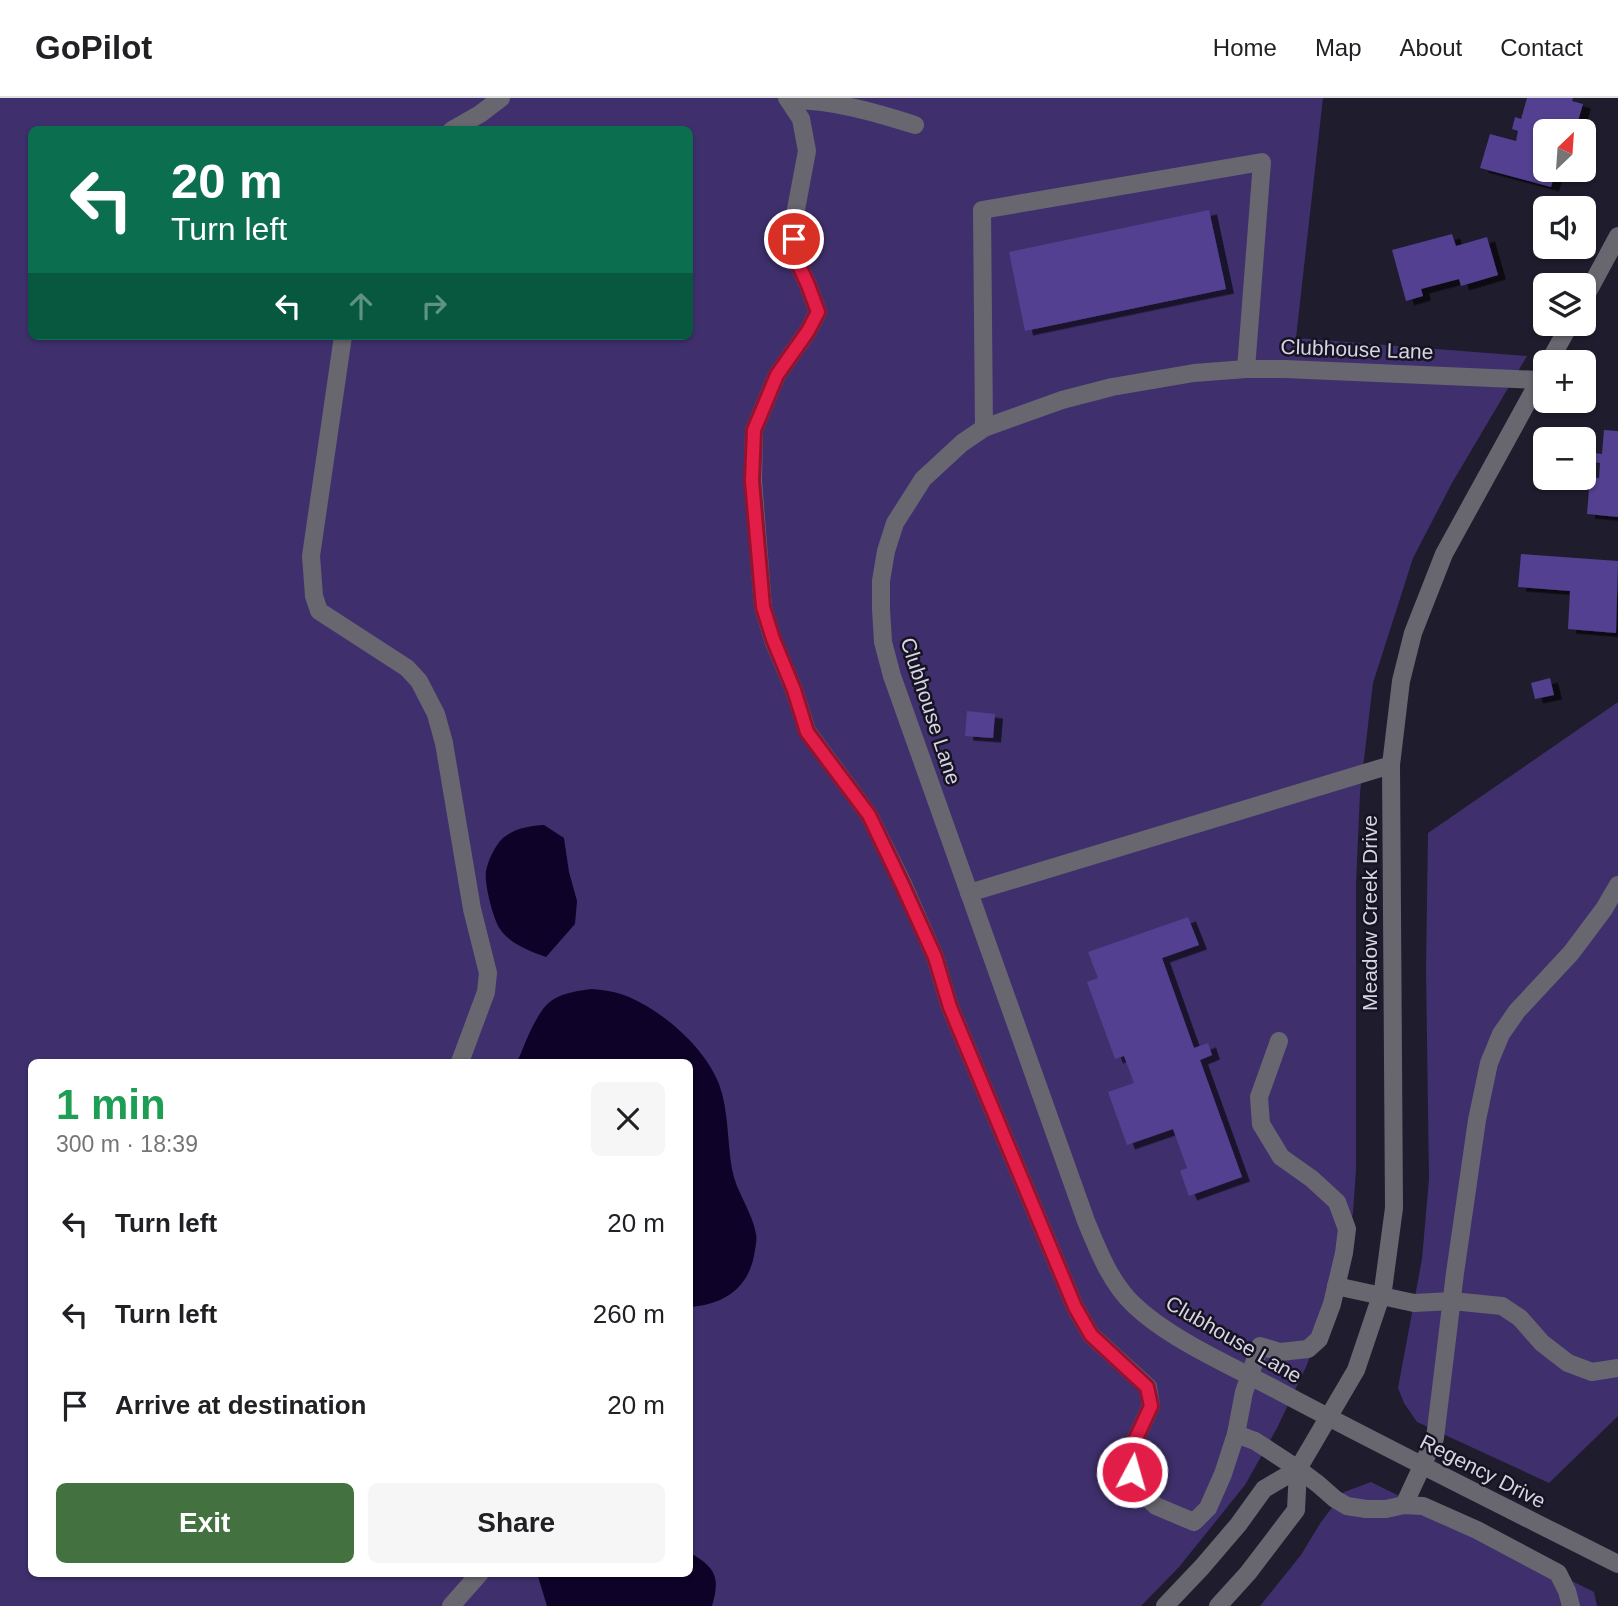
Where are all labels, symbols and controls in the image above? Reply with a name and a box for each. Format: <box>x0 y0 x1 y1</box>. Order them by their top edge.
text: GoPilot <box>35 29 152 66</box>
text: Home <box>1213 34 1277 61</box>
text: Map <box>1315 34 1362 61</box>
text: About <box>1400 34 1462 61</box>
text: Contact <box>1500 34 1583 61</box>
north arrow <box>1533 119 1596 182</box>
map controls <box>1533 119 1596 490</box>
icon: left <box>56 154 147 245</box>
text: 20 m <box>171 154 283 208</box>
button: sound <box>1533 196 1596 259</box>
pin <box>764 209 824 269</box>
text: Turn left <box>171 211 287 247</box>
icon: arrive <box>775 220 813 258</box>
button: layers <box>1533 273 1596 336</box>
icon: left <box>269 287 307 325</box>
icon: ahead <box>342 287 380 325</box>
icon: right <box>415 287 453 325</box>
street label: Clubhouse Lane <box>1280 335 1434 363</box>
button: + <box>1533 350 1596 413</box>
button: − <box>1533 427 1596 490</box>
street label: Clubhouse Lane <box>896 635 966 787</box>
street label: Meadow Creek Drive <box>1358 815 1381 1011</box>
text: 1 min <box>56 1081 166 1128</box>
button: close <box>591 1082 665 1156</box>
text: 300 m · 18:39 <box>56 1131 198 1157</box>
icon: left <box>56 1205 94 1243</box>
text: Turn left <box>115 1208 217 1238</box>
text: 20 m <box>607 1208 665 1238</box>
street label: Clubhouse Lane <box>1162 1291 1306 1387</box>
icon: left <box>56 1296 94 1334</box>
text: Turn left <box>115 1299 217 1329</box>
text: 260 m <box>593 1299 665 1329</box>
icon: arrive <box>56 1387 94 1425</box>
text: Arrive at destination <box>115 1390 366 1420</box>
text: 20 m <box>607 1390 665 1420</box>
street label: Regency Drive <box>1416 1429 1550 1513</box>
position arrow <box>1095 1435 1169 1509</box>
button: Exit <box>56 1483 354 1563</box>
button: Share <box>368 1483 665 1563</box>

